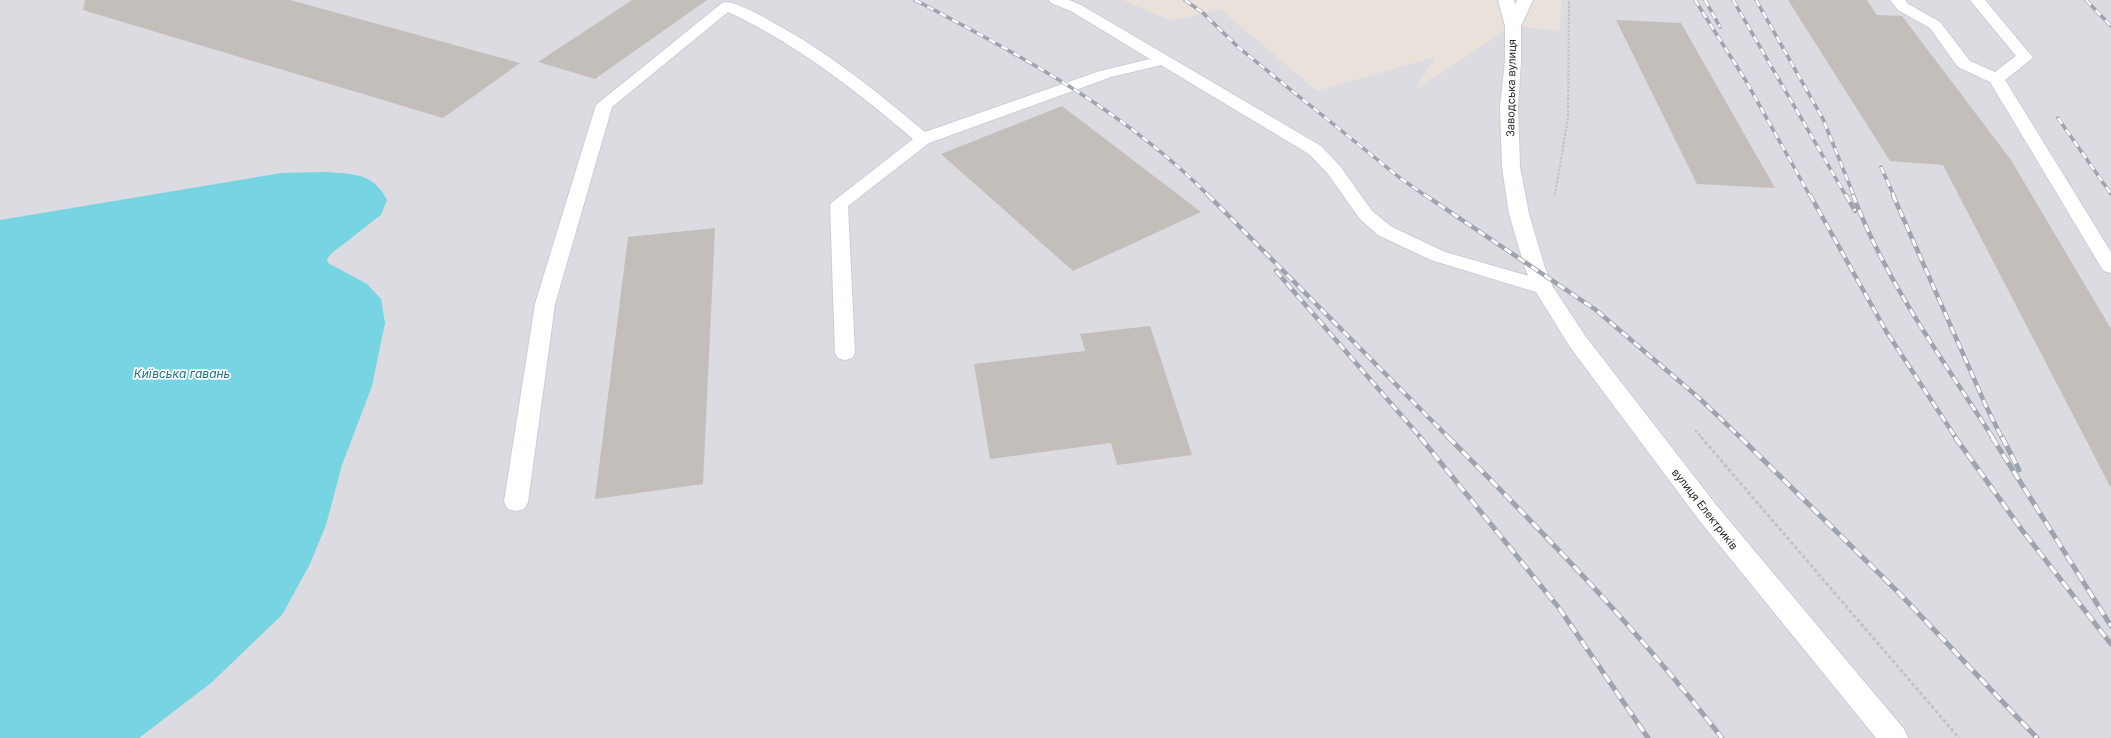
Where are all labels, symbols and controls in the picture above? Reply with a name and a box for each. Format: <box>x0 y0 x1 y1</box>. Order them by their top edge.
street label: Заводська вулиця <box>1503 39 1519 137</box>
water label: Київська гавань <box>134 366 231 381</box>
street label: вулиця Електриків <box>1669 466 1741 552</box>

